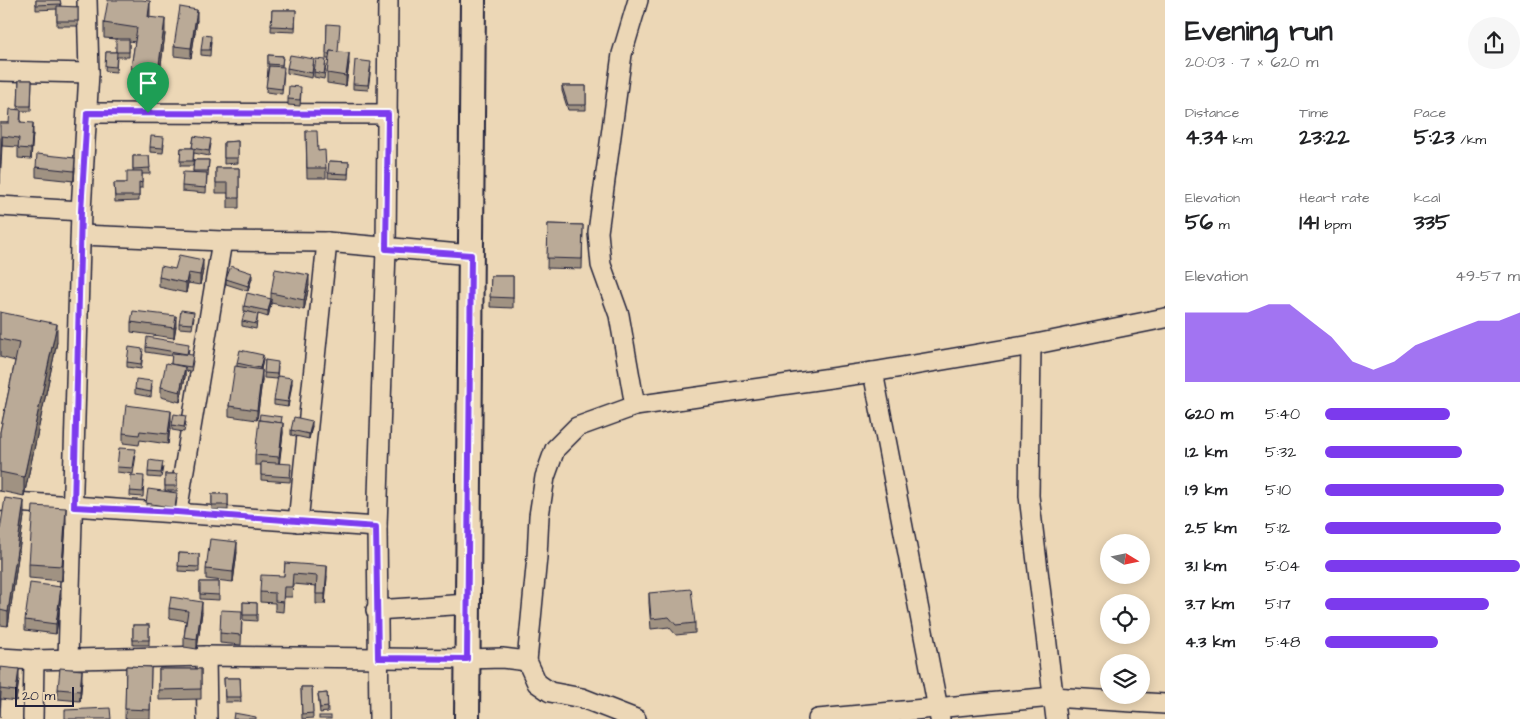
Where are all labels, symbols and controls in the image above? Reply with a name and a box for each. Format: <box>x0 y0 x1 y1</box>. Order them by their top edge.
text: Evening run <box>1185 12 1333 51</box>
button: share <box>1468 17 1520 69</box>
text: 20:03 · 7 × 620 m <box>1185 51 1319 73</box>
pin <box>127 62 169 113</box>
icon: arrive <box>134 69 162 97</box>
text: Distance <box>1185 103 1239 123</box>
text: Time <box>1299 103 1329 123</box>
text: Pace <box>1414 103 1446 123</box>
text: 4.34 <box>1185 123 1227 152</box>
text: 23:22 <box>1299 123 1350 152</box>
text: 5:23 <box>1414 123 1455 152</box>
text: km <box>1227 130 1252 150</box>
text: /km <box>1455 130 1486 150</box>
text: Elevation <box>1185 188 1240 208</box>
text: Heart rate <box>1299 188 1370 208</box>
text: kcal <box>1414 188 1440 208</box>
text: 56 <box>1185 208 1213 237</box>
text: 141 <box>1299 208 1319 237</box>
text: 335 <box>1414 208 1450 237</box>
text: m <box>1213 215 1230 235</box>
text: bpm <box>1319 215 1351 235</box>
text: Elevation <box>1185 265 1248 287</box>
text: 49–57 m <box>1455 265 1520 287</box>
text: 620 m <box>1185 403 1233 425</box>
text: 5:40 <box>1265 403 1300 425</box>
text: 1.2 km <box>1185 441 1227 463</box>
text: 5:32 <box>1265 441 1296 463</box>
text: 1.9 km <box>1185 479 1227 501</box>
text: 5:10 <box>1265 479 1291 501</box>
text: 2.5 km <box>1185 517 1236 539</box>
text: 5:12 <box>1265 517 1290 539</box>
north arrow <box>1100 534 1150 584</box>
map controls <box>1100 534 1150 704</box>
text: 3.1 km <box>1185 555 1226 577</box>
text: 5:04 <box>1265 555 1300 577</box>
text: 3.7 km <box>1185 593 1234 615</box>
text: 5:17 <box>1265 593 1291 615</box>
button: locate <box>1100 594 1150 644</box>
text: 4.3 km <box>1185 631 1235 653</box>
text: 5:48 <box>1265 631 1300 653</box>
button: layers <box>1100 654 1150 704</box>
scale bar <box>15 684 74 707</box>
text: 20 m <box>22 686 55 706</box>

